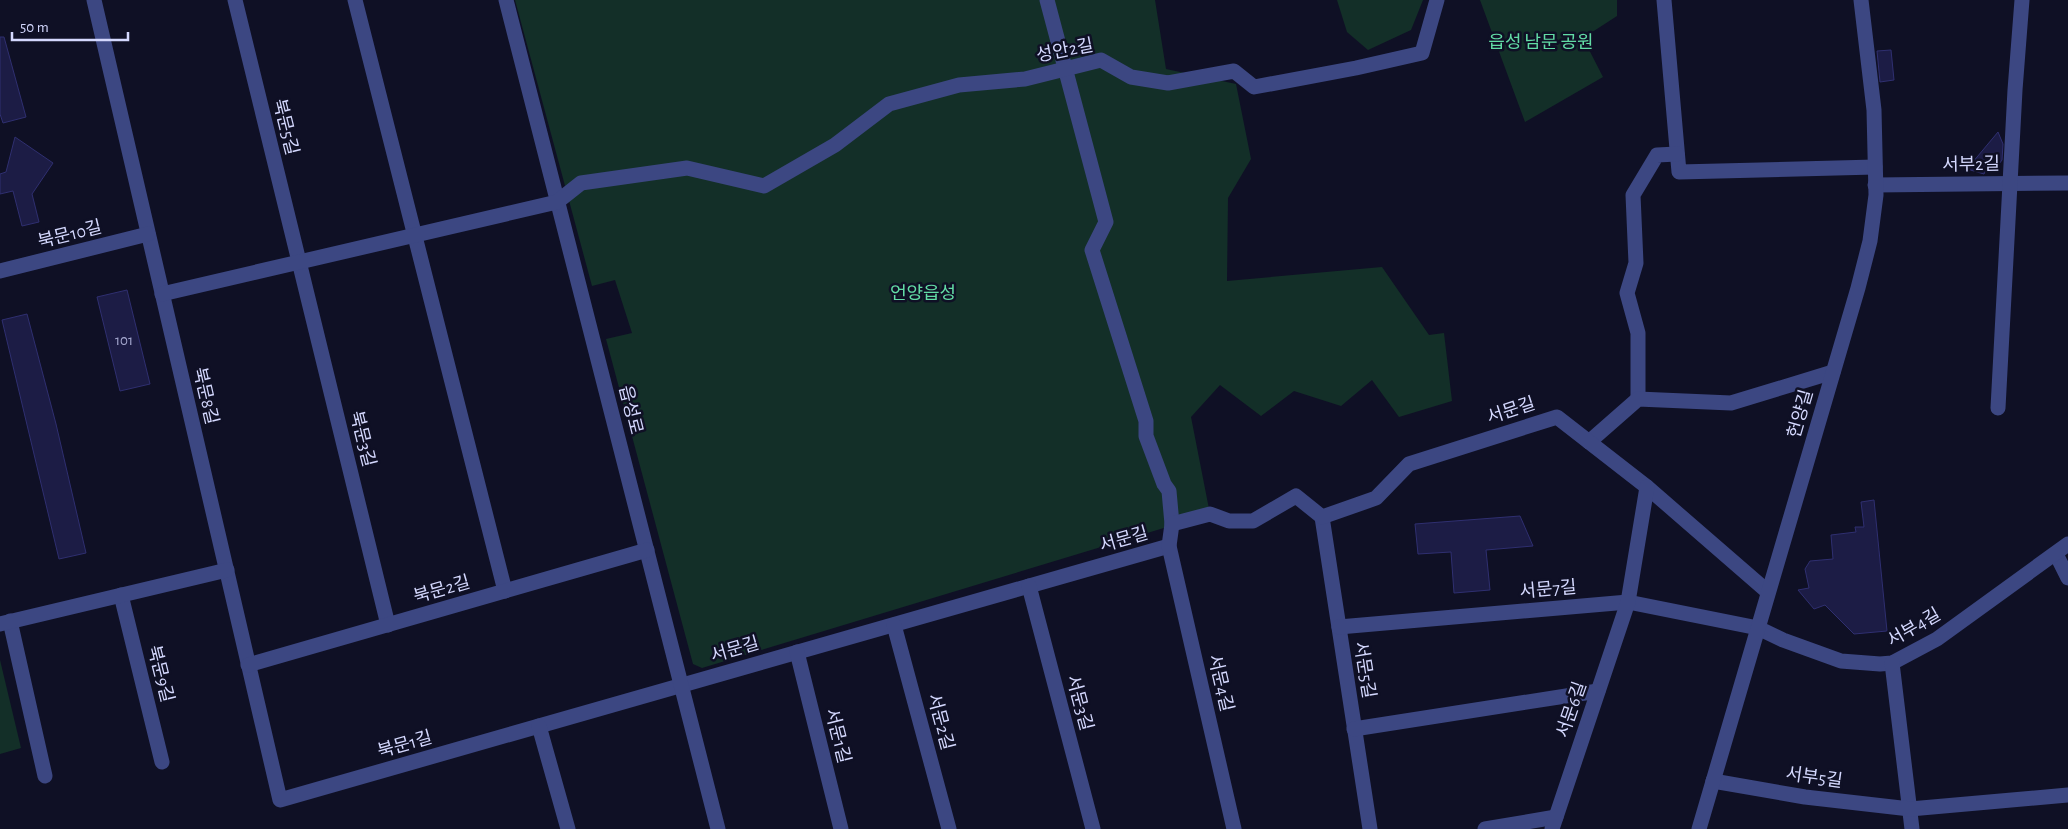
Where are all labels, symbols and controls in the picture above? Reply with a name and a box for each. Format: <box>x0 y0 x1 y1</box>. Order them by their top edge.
scale bar <box>12 10 129 42</box>
text: 50 m <box>20 20 49 35</box>
park label: 읍성 남문 공원 <box>1488 33 1594 52</box>
street label: 성안2길 <box>1035 36 1095 65</box>
street label: 북문5길 <box>269 97 302 157</box>
street label: 서부2길 <box>1942 154 2000 175</box>
street label: 북문10길 <box>36 217 104 252</box>
park label: 언양읍성 <box>890 284 956 303</box>
house number: 101 <box>115 333 133 348</box>
street label: 북문8길 <box>190 365 221 426</box>
street label: 읍성로 <box>615 383 646 436</box>
street label: 헌양길 <box>1785 387 1816 440</box>
street label: 서문길 <box>1484 394 1537 427</box>
street label: 북문3길 <box>346 409 379 469</box>
street label: 서문길 <box>1097 524 1150 555</box>
street label: 북문2길 <box>411 572 472 607</box>
street label: 서문7길 <box>1519 578 1577 601</box>
street label: 서부4길 <box>1884 605 1944 650</box>
street label: 서문길 <box>708 634 761 665</box>
street label: 서문5길 <box>1351 640 1378 700</box>
street label: 북문9길 <box>144 643 177 704</box>
street label: 서문4길 <box>1205 652 1236 713</box>
street label: 서문3길 <box>1063 673 1096 733</box>
street label: 서문6길 <box>1553 679 1590 740</box>
street label: 서문2길 <box>924 691 957 752</box>
street label: 서문1길 <box>822 706 853 765</box>
street label: 북문1길 <box>375 728 434 761</box>
street label: 서부5길 <box>1784 764 1844 791</box>

